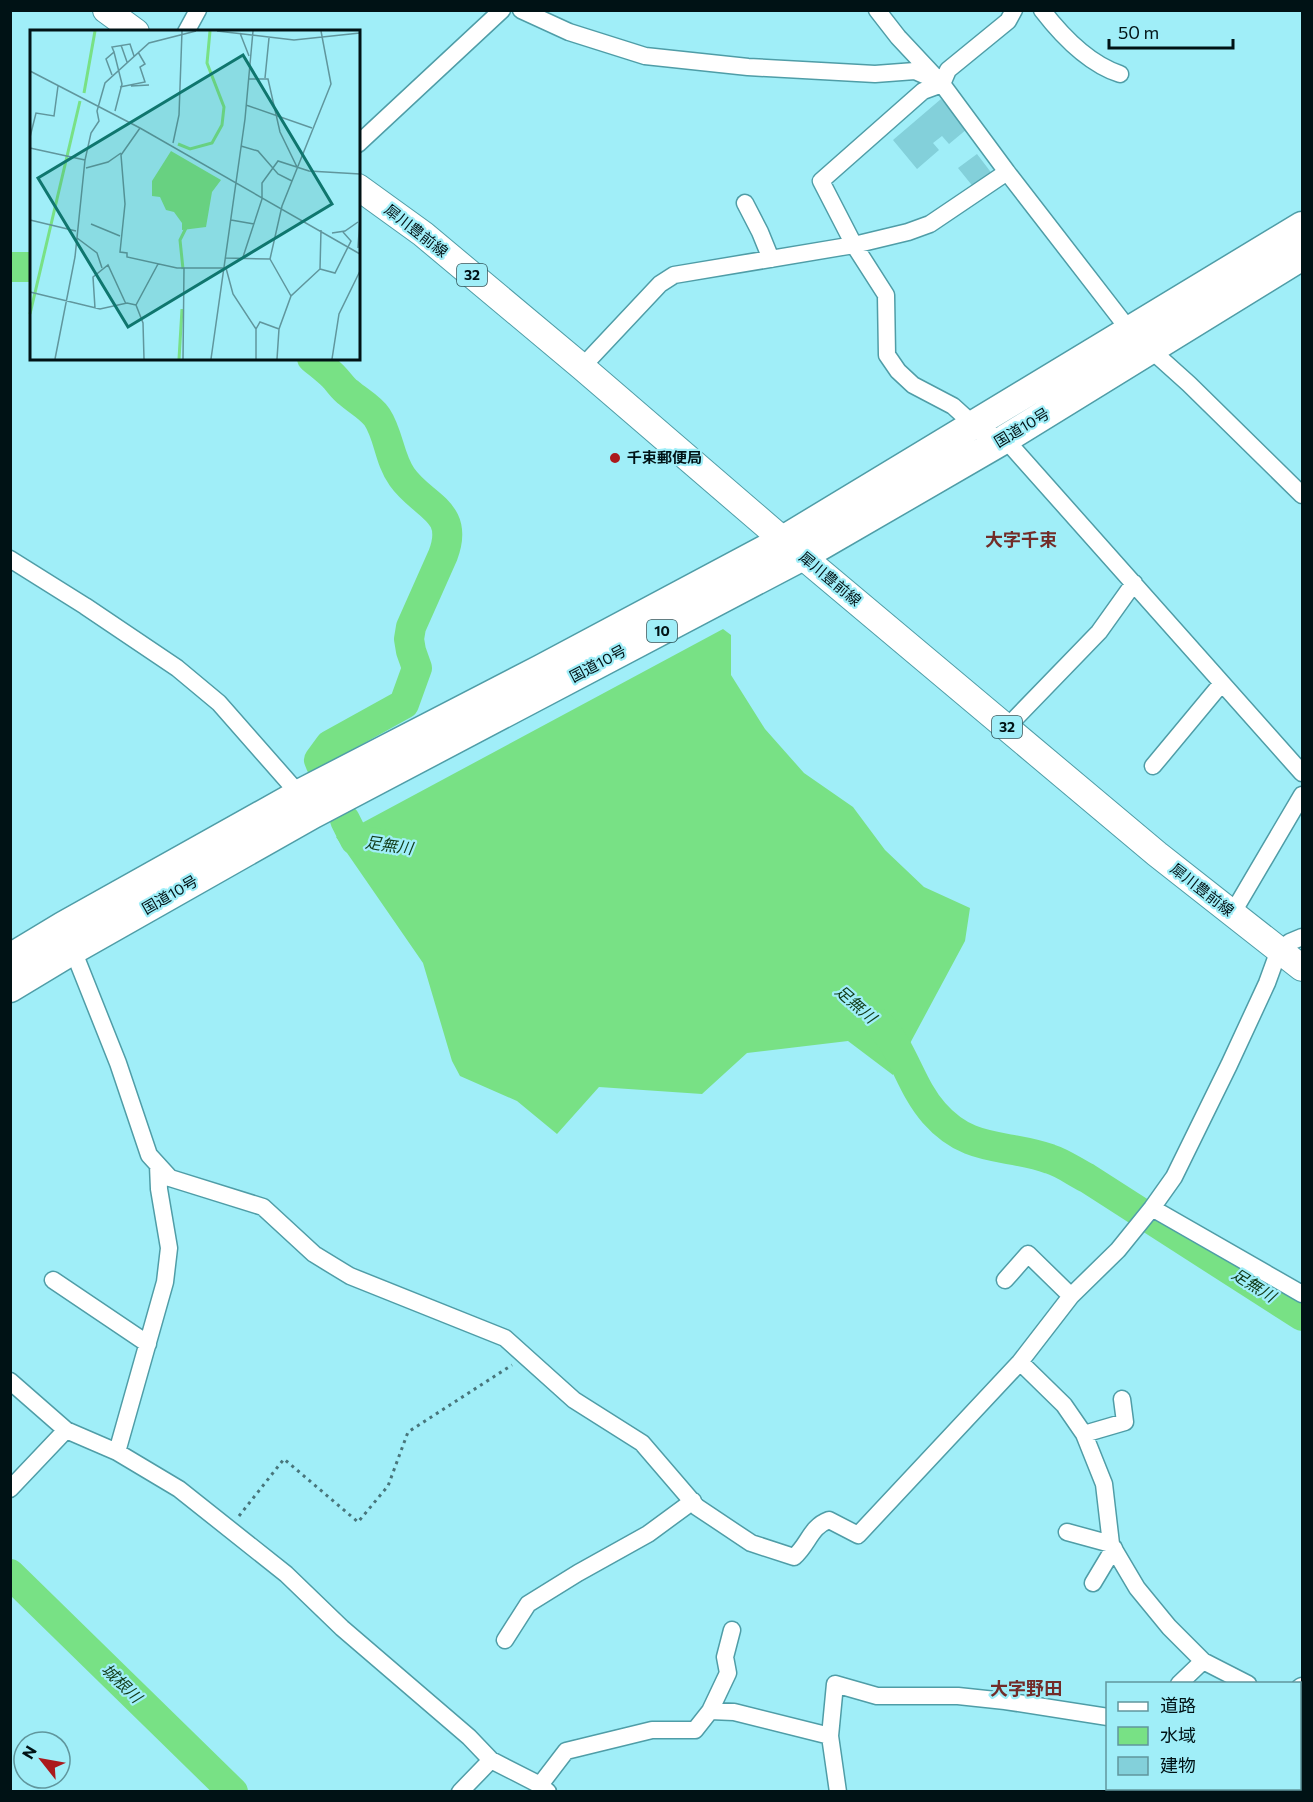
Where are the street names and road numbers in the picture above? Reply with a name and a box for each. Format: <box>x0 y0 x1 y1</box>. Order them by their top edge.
street label: 犀川豊前線 <box>382 200 452 260</box>
road number: 32 <box>457 264 487 286</box>
street label: 国道10号 <box>991 404 1052 451</box>
street label: 犀川豊前線 <box>796 547 865 609</box>
road number: 10 <box>647 620 677 642</box>
street label: 国道10号 <box>566 641 629 685</box>
road number: 32 <box>992 716 1022 738</box>
street label: 犀川豊前線 <box>1168 859 1238 919</box>
street label: 国道10号 <box>138 871 201 917</box>

